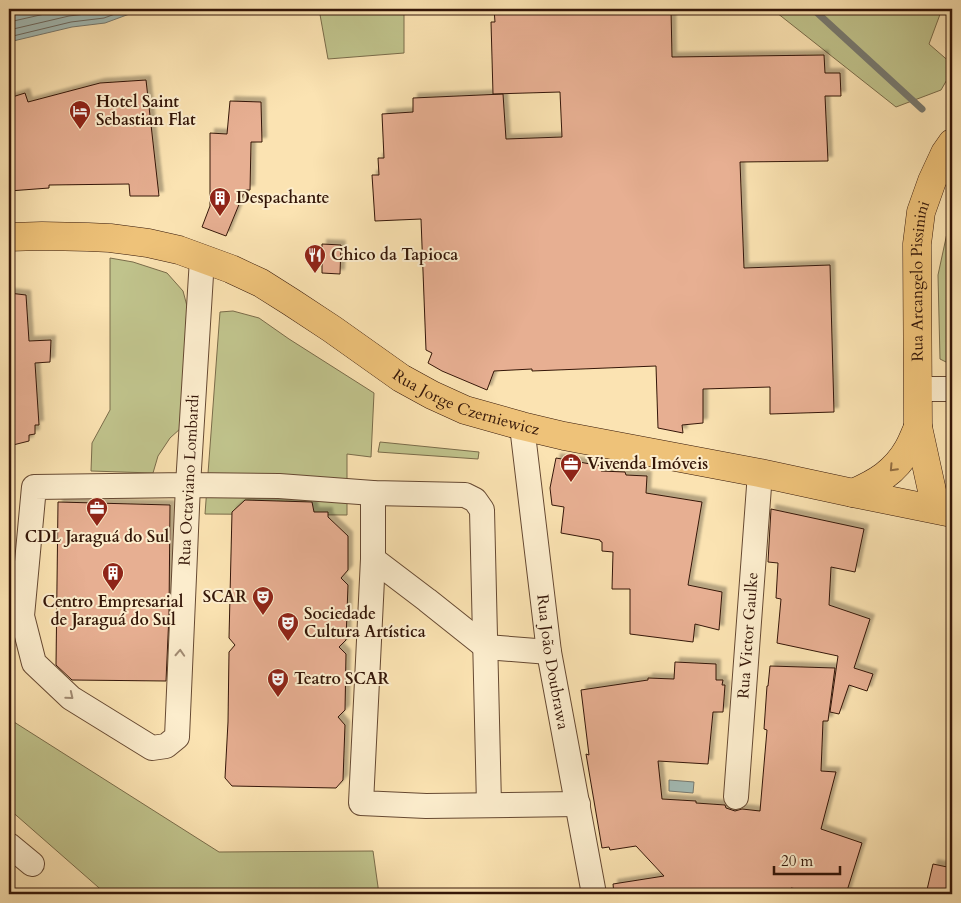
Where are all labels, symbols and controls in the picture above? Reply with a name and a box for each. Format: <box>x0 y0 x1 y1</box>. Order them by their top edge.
place label: Hotel Saint Sebastian Flat <box>96 91 196 131</box>
hotel icon: Hotel Saint Sebastian Flat <box>68 99 92 130</box>
building icon: Despachante <box>208 186 232 217</box>
place label: Despachante <box>236 187 330 209</box>
street label: Rua Arcangelo Pissinini <box>906 197 935 362</box>
restaurant icon: Chico da Tapioca <box>303 243 327 274</box>
place label: Chico da Tapioca <box>331 244 458 266</box>
street label: Rua Jorge Czerniewicz <box>388 364 542 441</box>
street label: Rua Octaviano Lombardi <box>174 393 205 566</box>
office icon: Vivenda Imóveis <box>559 452 583 483</box>
place label: Vivenda Imóveis <box>587 453 708 475</box>
one-way arrow <box>890 462 899 471</box>
office icon: CDL Jaraguá do Sul <box>85 496 109 527</box>
place label: CDL Jaraguá do Sul <box>25 526 170 548</box>
building icon: Centro Empresarial de Jaraguá do Sul <box>101 561 125 592</box>
street label: Rua Victor Gaulke <box>732 571 764 699</box>
theatre icon: SCAR <box>251 585 275 616</box>
place label: SCAR <box>203 586 247 608</box>
place label: Centro Empresarial de Jaraguá do Sul <box>43 591 184 631</box>
street label: Rua João Doubrawa <box>531 593 574 731</box>
place label: Sociedade Cultura Artística <box>304 603 426 643</box>
theatre icon: Sociedade Cultura Artística <box>276 611 300 642</box>
one-way arrow <box>175 649 185 656</box>
theatre icon: Teatro SCAR <box>266 667 290 698</box>
place label: Teatro SCAR <box>294 668 390 690</box>
one-way arrow <box>64 691 73 700</box>
scale bar <box>774 843 840 875</box>
text: 20 m <box>781 851 813 871</box>

